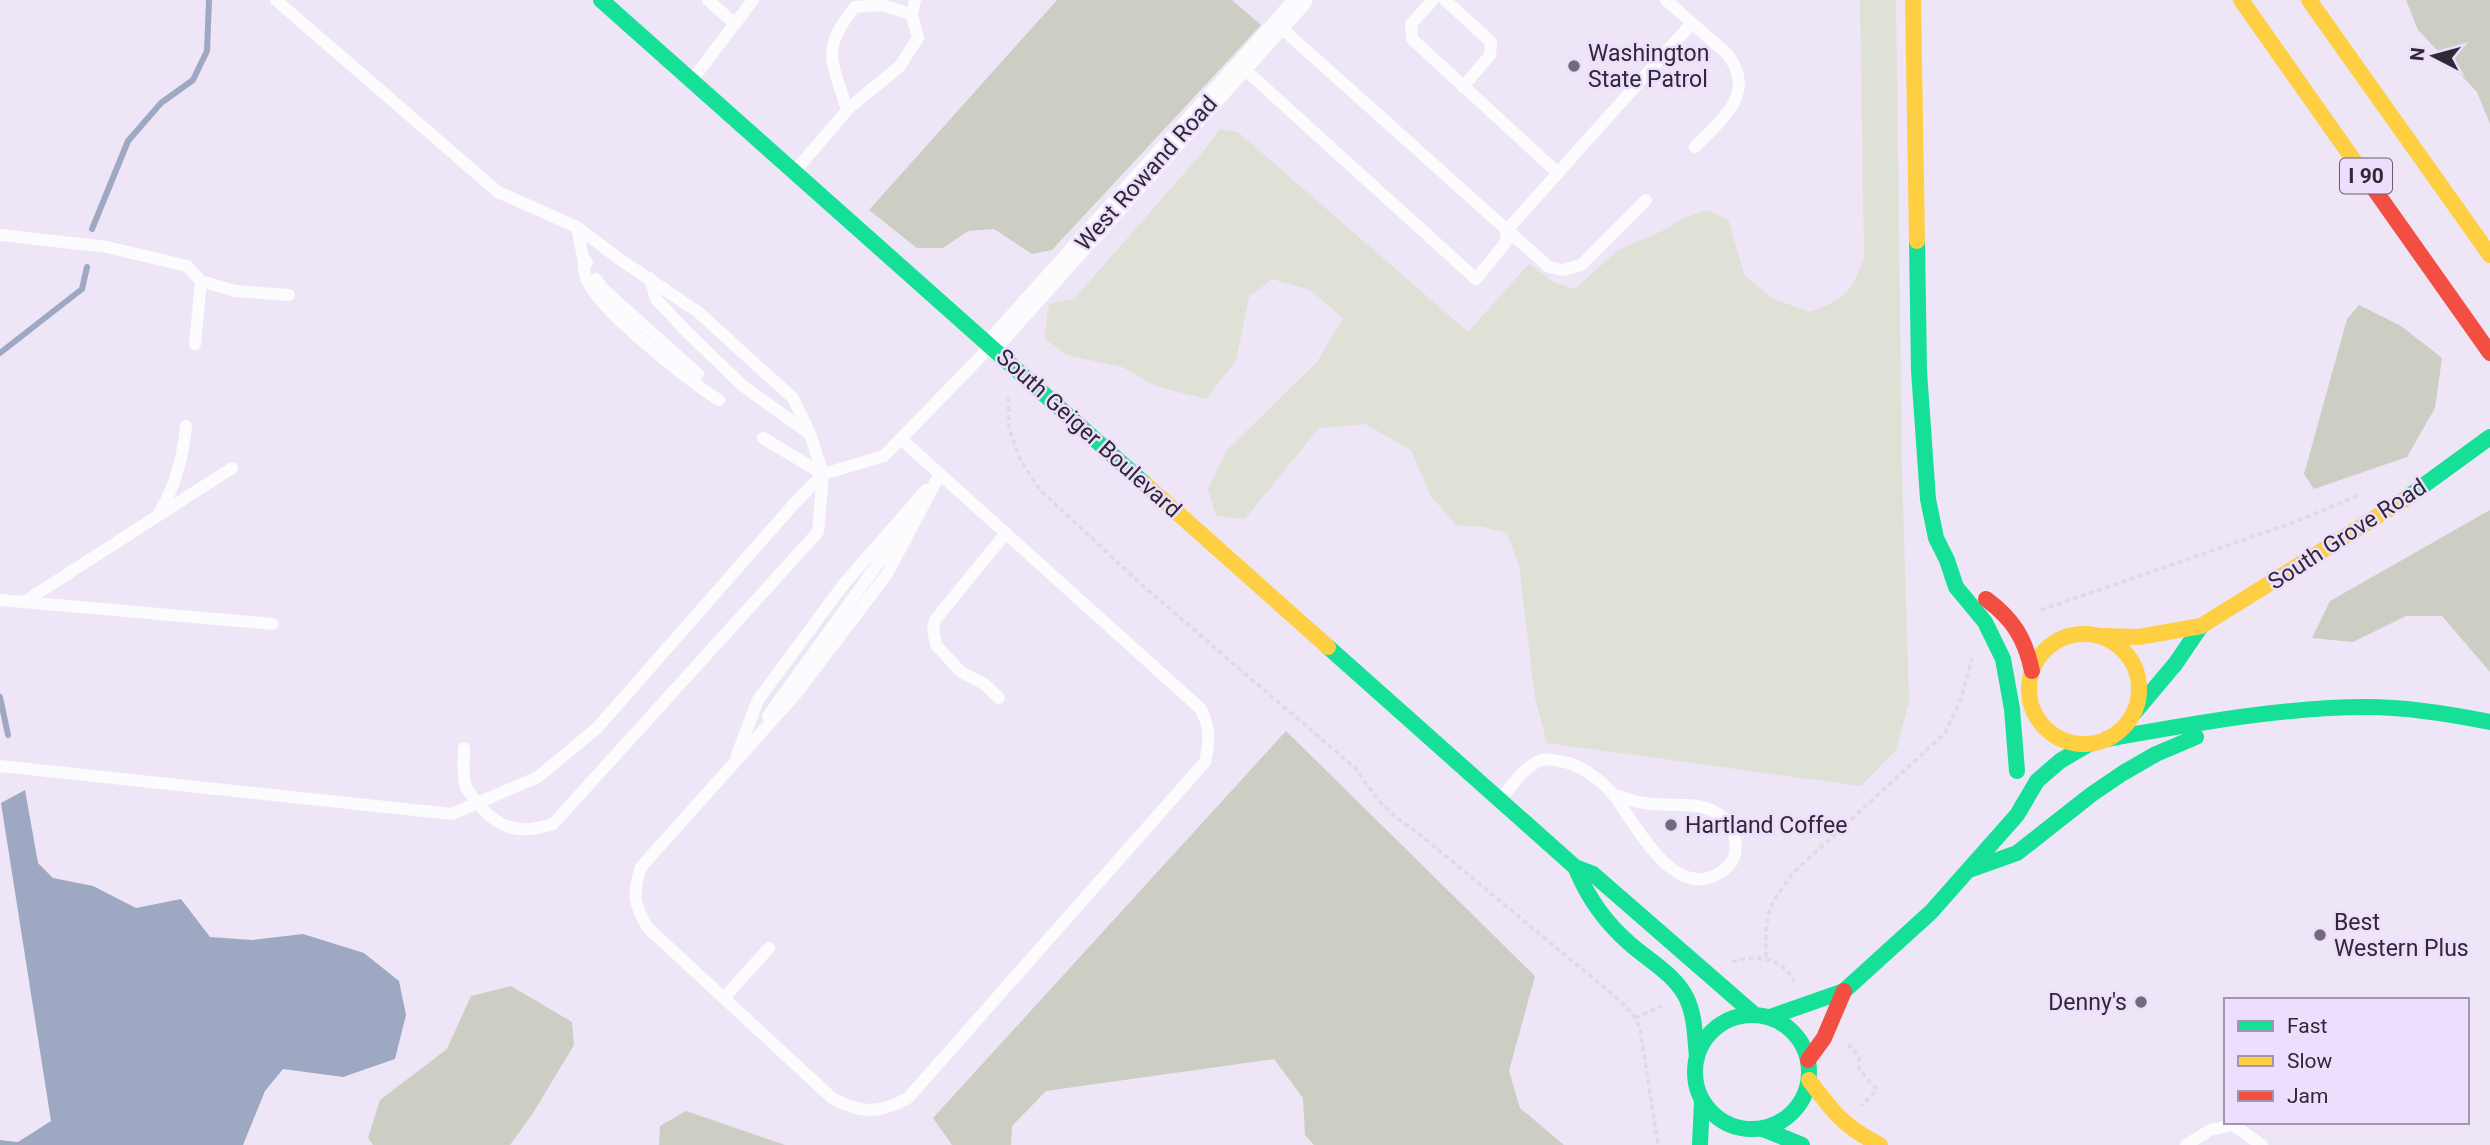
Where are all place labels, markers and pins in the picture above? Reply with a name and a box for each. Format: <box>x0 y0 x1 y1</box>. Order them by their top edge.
place label: Washington State Patrol <box>1588 40 1709 93</box>
marker: Washington State Patrol <box>1566 58 1582 74</box>
place label: Hartland Coffee <box>1685 812 1847 839</box>
marker: Hartland Coffee <box>1663 817 1679 833</box>
place label: Best Western Plus <box>2334 909 2469 962</box>
marker: Best Western Plus <box>2312 927 2328 943</box>
place label: Denny's <box>2048 989 2127 1016</box>
marker: Denny's <box>2133 994 2149 1010</box>

